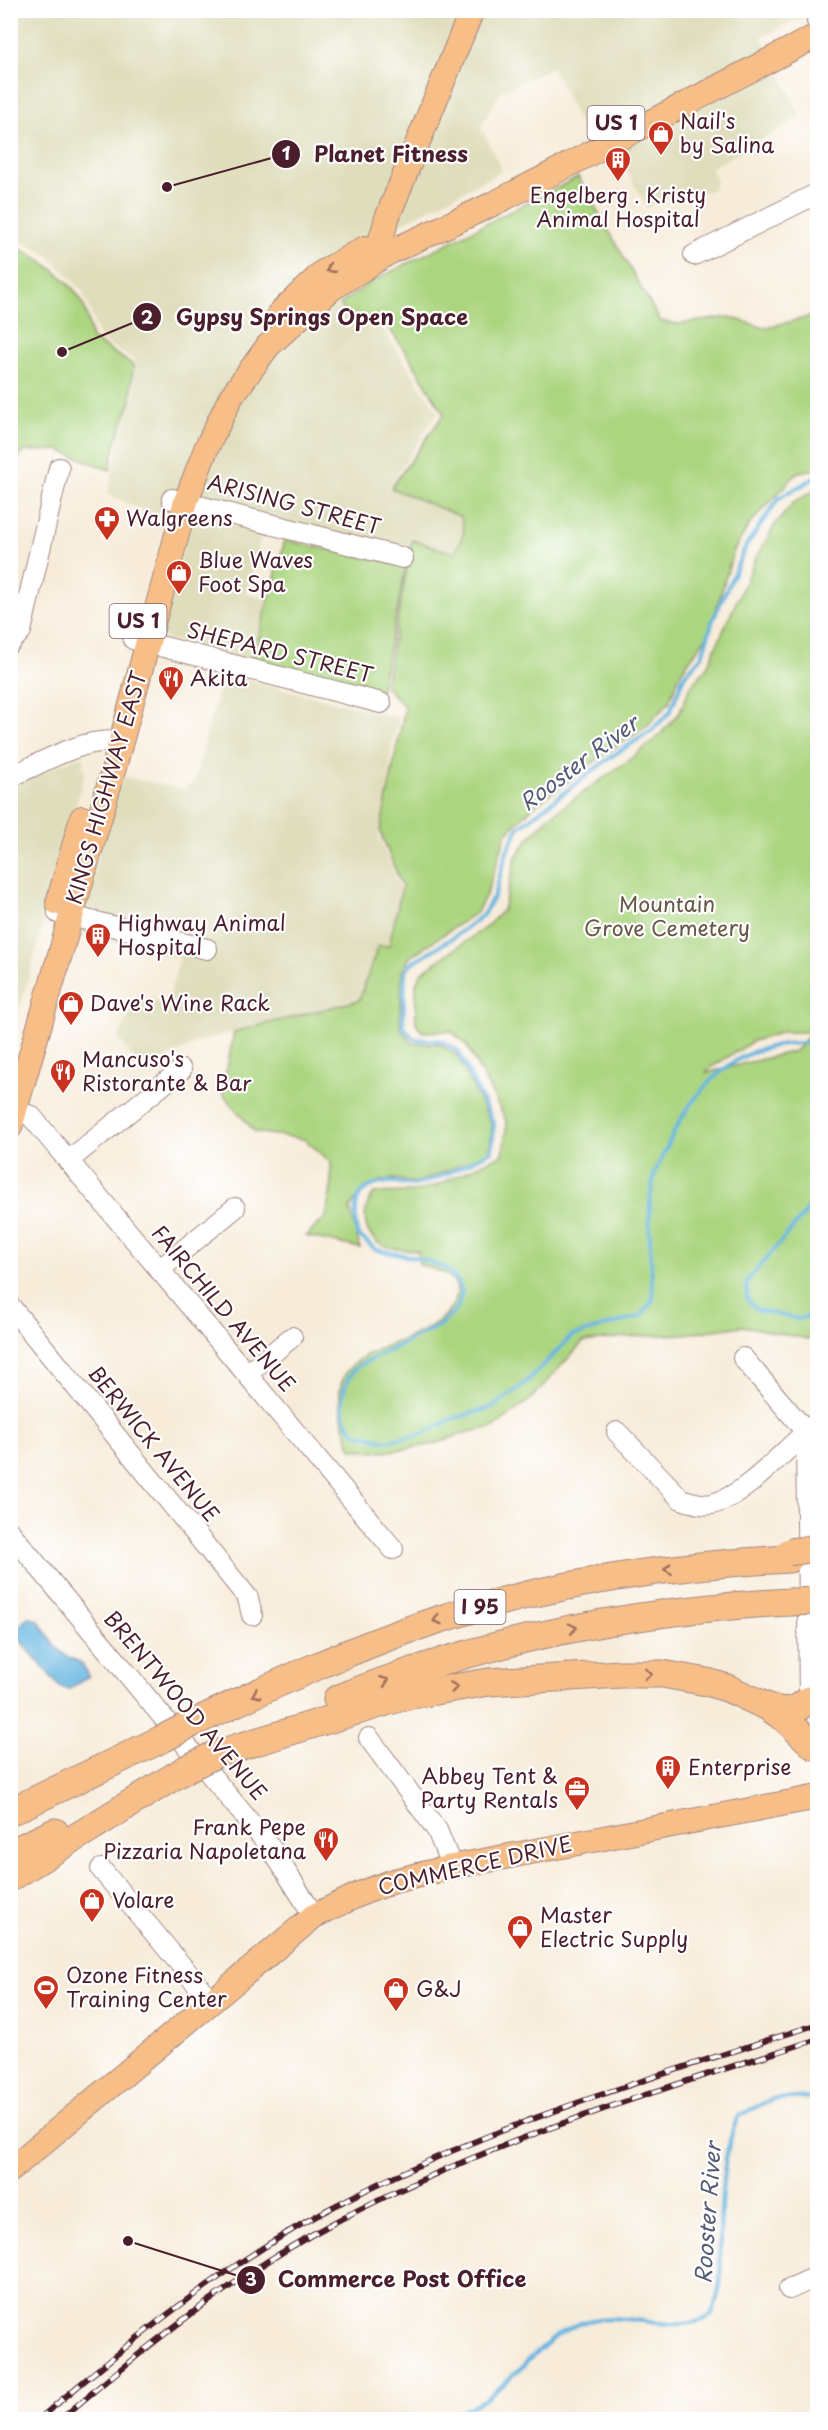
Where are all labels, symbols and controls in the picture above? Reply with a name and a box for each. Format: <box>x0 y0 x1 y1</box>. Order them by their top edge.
place label: Nail's by Salina <box>680 104 775 160</box>
road number: US 1 <box>588 106 644 140</box>
shop icon: Nail's by Salina <box>646 119 676 157</box>
callout: Planet Fitness <box>271 134 481 174</box>
text: Planet Fitness <box>314 136 468 169</box>
text: 1 <box>282 139 291 166</box>
building icon: Engelberg . Kristy Animal Hospital <box>603 145 633 183</box>
place label: Engelberg . Kristy Animal Hospital <box>530 178 706 234</box>
one-way arrow <box>326 261 336 273</box>
callout: Gypsy Springs Open Space <box>132 297 481 337</box>
text: Gypsy Springs Open Space <box>176 299 468 332</box>
text: 2 <box>141 303 154 330</box>
street label: ARISING STREET <box>204 465 385 542</box>
place label: Walgreens <box>126 501 233 533</box>
pharmacy icon: Walgreens <box>92 504 122 542</box>
place label: Blue Waves Foot Spa <box>198 543 313 599</box>
shop icon: Blue Waves Foot Spa <box>164 558 194 596</box>
road number: US 1 <box>110 604 166 638</box>
street label: SHEPARD STREET <box>184 612 378 690</box>
place label: Akita <box>190 661 248 693</box>
restaurant icon: Akita <box>156 664 186 702</box>
street label: KINGS HIGHWAY EAST <box>56 666 154 908</box>
water label: Rooster River <box>512 704 647 818</box>
park label: Mountain Grove Cemetery <box>584 887 750 943</box>
place label: Highway Animal Hospital <box>118 906 286 962</box>
building icon: Highway Animal Hospital <box>83 921 113 959</box>
place label: Dave's Wine Rack <box>90 986 270 1018</box>
shop icon: Dave's Wine Rack <box>56 989 86 1027</box>
place label: Mancuso's Ristorante & Bar <box>82 1042 252 1098</box>
restaurant icon: Mancuso's Ristorante & Bar <box>48 1057 78 1095</box>
street label: FAIRCHILD AVENUE <box>145 1217 304 1398</box>
street label: BERWICK AVENUE <box>81 1357 228 1528</box>
one-way arrow <box>663 1562 672 1575</box>
road number: I 95 <box>454 1590 506 1624</box>
street label: BRENTWOOD AVENUE <box>97 1603 276 1807</box>
one-way arrow <box>432 1613 443 1626</box>
one-way arrow <box>567 1622 577 1635</box>
one-way arrow <box>644 1667 653 1680</box>
one-way arrow <box>379 1675 390 1688</box>
one-way arrow <box>449 1681 458 1694</box>
one-way arrow <box>252 1686 263 1698</box>
place label: Enterprise <box>688 1750 791 1782</box>
building icon: Enterprise <box>653 1753 683 1791</box>
place label: Abbey Tent & Party Rentals <box>420 1759 558 1815</box>
office icon: Abbey Tent & Party Rentals <box>562 1774 592 1812</box>
place label: Frank Pepe Pizzaria Napoletana <box>103 1810 307 1866</box>
restaurant icon: Frank Pepe Pizzaria Napoletana <box>311 1825 341 1863</box>
street label: COMMERCE DRIVE <box>374 1826 575 1902</box>
place label: Volare <box>112 1883 174 1915</box>
shop icon: Volare <box>77 1886 107 1924</box>
place label: Master Electric Supply <box>540 1898 688 1954</box>
shop icon: Master Electric Supply <box>505 1913 535 1951</box>
place label: Ozone Fitness Training Center <box>66 1958 227 2014</box>
place label: G&J <box>416 1972 462 2004</box>
sports icon: Ozone Fitness Training Center <box>31 1973 61 2011</box>
shop icon: G&J <box>381 1975 411 2013</box>
water label: Rooster River <box>685 2138 728 2285</box>
callout: Commerce Post Office <box>236 2260 538 2300</box>
text: Commerce Post Office <box>278 2261 526 2294</box>
text: 3 <box>245 2265 257 2292</box>

